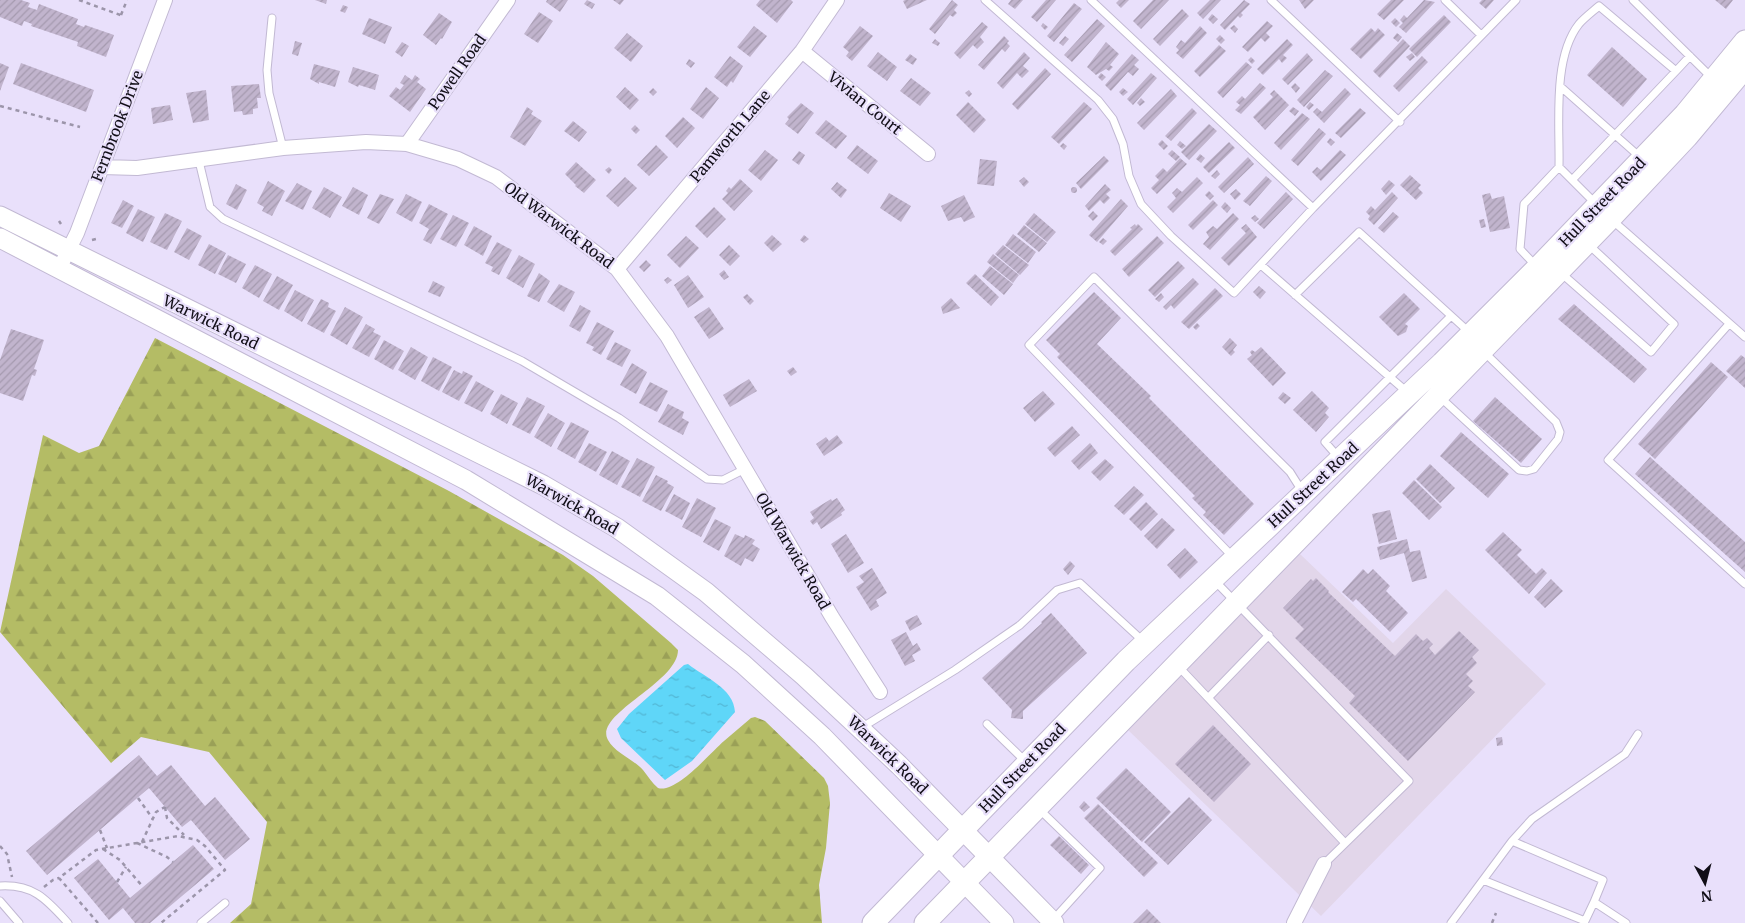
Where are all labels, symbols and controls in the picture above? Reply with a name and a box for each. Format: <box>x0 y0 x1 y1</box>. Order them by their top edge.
street label: Powell Road <box>424 31 490 113</box>
street label: Fernbrook Drive <box>87 67 147 184</box>
street label: Vivian Court <box>823 67 906 139</box>
street label: Pamworth Lane <box>686 86 774 186</box>
street label: Hull Street Road <box>1555 153 1649 251</box>
street label: Old Warwick Road <box>501 178 617 272</box>
street label: Warwick Road <box>159 290 262 353</box>
street label: Hull Street Road <box>1264 438 1362 532</box>
street label: Warwick Road <box>521 469 622 538</box>
street label: Old Warwick Road <box>752 489 834 613</box>
street label: Warwick Road <box>843 711 932 798</box>
street label: Hull Street Road <box>975 719 1069 817</box>
north arrow <box>1680 858 1730 908</box>
text: N <box>1700 886 1713 906</box>

